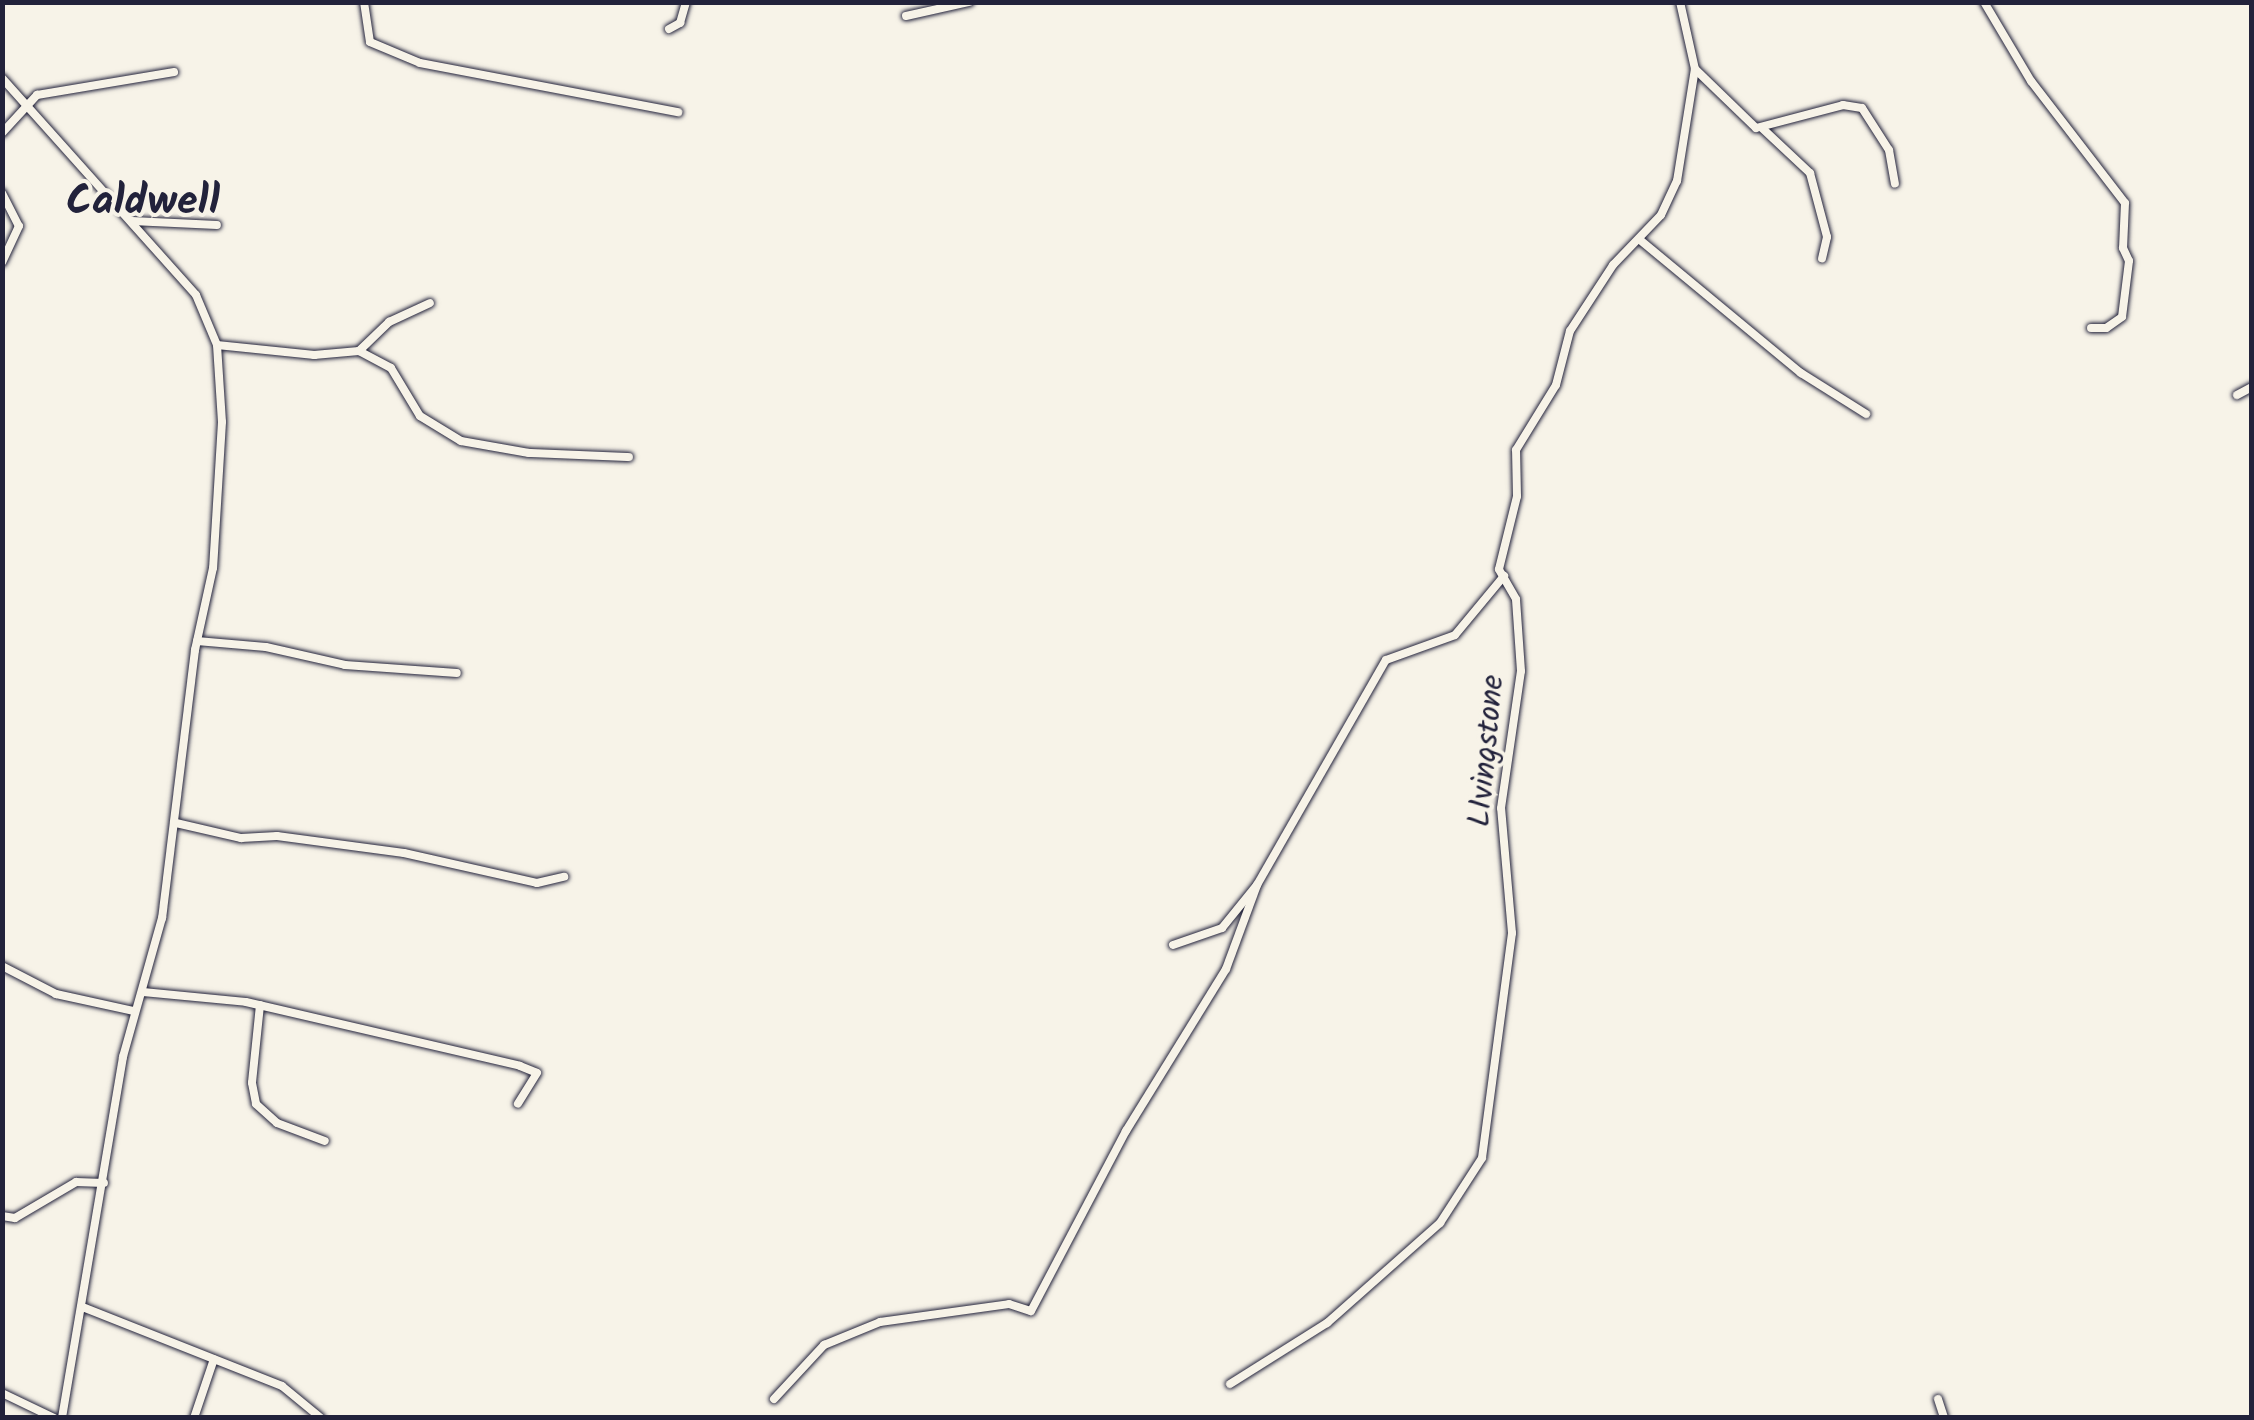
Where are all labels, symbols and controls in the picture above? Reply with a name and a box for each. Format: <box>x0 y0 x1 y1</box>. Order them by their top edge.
district label: Caldwell <box>66 178 220 228</box>
street label: LIvingstone <box>1462 673 1514 829</box>

